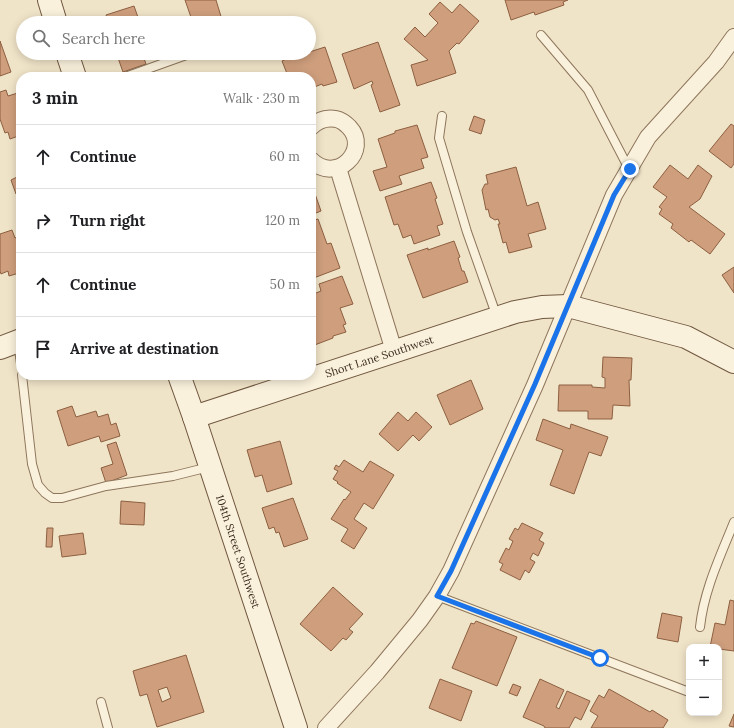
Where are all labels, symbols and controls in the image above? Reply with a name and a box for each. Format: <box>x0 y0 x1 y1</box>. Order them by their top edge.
search box <box>16 16 316 60</box>
icon: search <box>30 27 52 49</box>
text: Search here <box>62 29 145 48</box>
text: 3 min <box>32 87 78 109</box>
text: Walk · 230 m <box>223 90 300 107</box>
icon: ahead <box>32 146 54 168</box>
text: Continue <box>70 147 136 166</box>
text: 60 m <box>269 148 300 165</box>
route end <box>621 160 639 178</box>
icon: right <box>32 210 54 232</box>
text: Turn right <box>70 211 146 230</box>
text: 120 m <box>265 212 300 229</box>
icon: ahead <box>32 274 54 296</box>
text: Continue <box>70 275 136 294</box>
text: 50 m <box>270 276 300 293</box>
street label: Short Lane Southwest <box>323 332 436 381</box>
icon: arrive <box>32 338 54 360</box>
text: Arrive at destination <box>70 339 219 358</box>
street label: 104th Street Southwest <box>213 493 263 611</box>
map controls <box>686 644 722 716</box>
button: + <box>686 644 722 680</box>
route start <box>591 649 609 667</box>
button: − <box>686 680 722 716</box>

